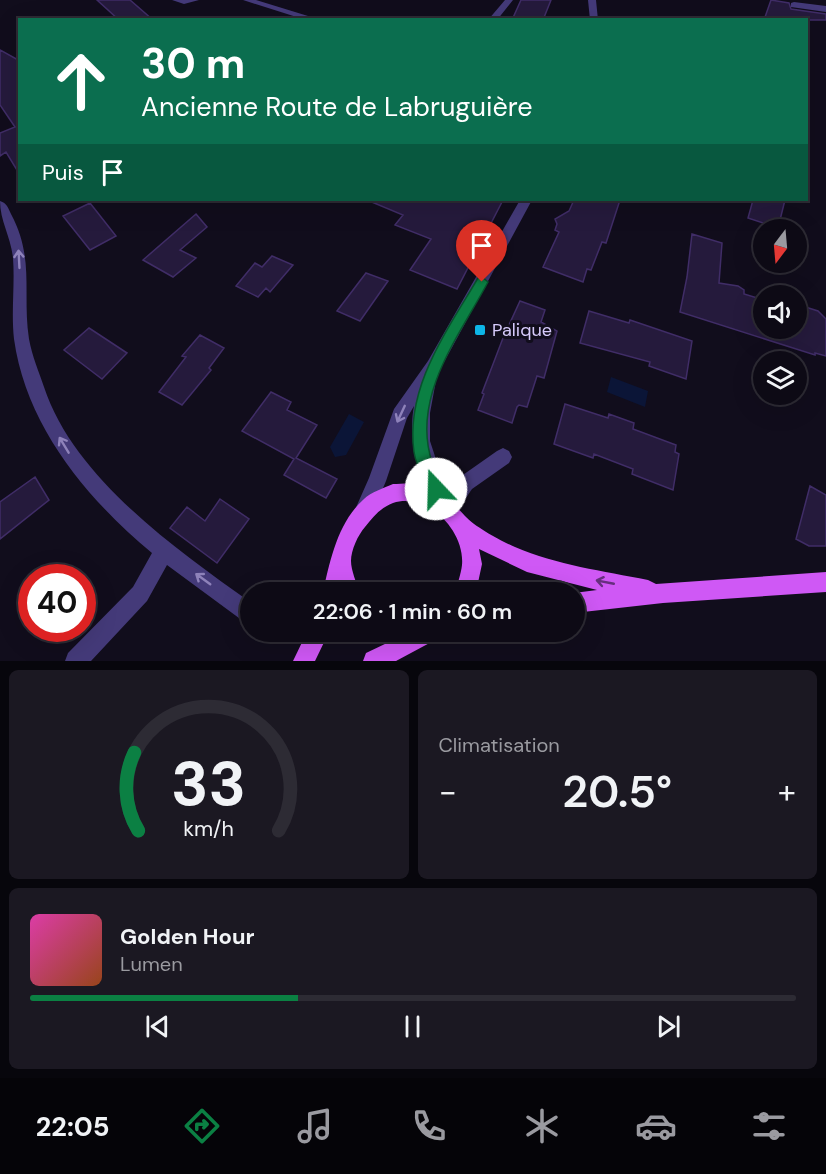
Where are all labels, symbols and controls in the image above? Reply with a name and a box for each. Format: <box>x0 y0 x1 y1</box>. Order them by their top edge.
text: 30 m <box>141 36 245 91</box>
icon: ahead <box>42 42 120 120</box>
text: Ancienne Route de Labruguière <box>141 89 533 124</box>
icon: arrive <box>96 156 129 189</box>
text: Puis <box>42 158 84 187</box>
north arrow <box>753 219 807 273</box>
map controls <box>753 219 807 405</box>
pin <box>456 220 507 282</box>
icon: arrive <box>465 229 498 262</box>
one-way arrow <box>13 249 24 269</box>
button: sound <box>753 285 807 339</box>
place label: Palique <box>492 318 552 342</box>
marker: Palique <box>473 323 487 337</box>
button: layers <box>753 351 807 405</box>
one-way arrow <box>395 404 407 422</box>
one-way arrow <box>57 437 69 454</box>
position arrow <box>404 457 468 521</box>
speed limit sign: 40 <box>18 564 96 642</box>
one-way arrow <box>196 573 212 585</box>
one-way arrow <box>596 576 616 587</box>
text: 22:06 · 1 min · 60 m <box>313 597 512 626</box>
text: Climatisation <box>439 732 560 758</box>
text: 33 <box>171 743 246 824</box>
text: 20.5° <box>562 762 672 821</box>
text: − <box>439 770 457 813</box>
text: + <box>778 770 796 813</box>
text: km/h <box>183 816 234 844</box>
text: Golden Hour <box>120 922 255 951</box>
text: Lumen <box>120 951 183 977</box>
icon: previous <box>141 1010 174 1043</box>
icon: pause <box>396 1010 429 1043</box>
icon: next <box>652 1010 685 1043</box>
icon: directions <box>181 1105 223 1147</box>
icon: music <box>294 1105 336 1147</box>
icon: phone <box>408 1105 450 1147</box>
icon: climate <box>521 1105 563 1147</box>
icon: car <box>635 1105 677 1147</box>
icon: filters <box>748 1105 790 1147</box>
text: 22:05 <box>36 1109 110 1144</box>

